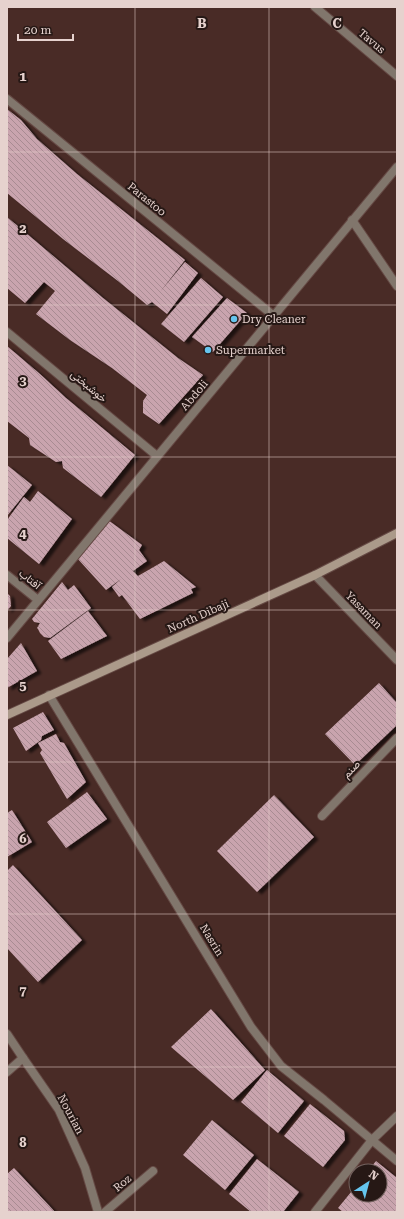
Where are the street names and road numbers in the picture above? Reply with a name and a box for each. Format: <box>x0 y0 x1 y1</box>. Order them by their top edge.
street label: Tavus <box>356 26 388 56</box>
street label: Parastoo <box>125 180 169 219</box>
street label: خوشبختی <box>68 367 109 405</box>
street label: Abdoli <box>178 377 211 413</box>
street label: آفتاب <box>16 567 44 593</box>
street label: Yasaman <box>343 589 385 632</box>
street label: North Dibaji <box>165 597 231 636</box>
street label: صنم <box>340 758 364 782</box>
street label: Nasrin <box>197 922 226 959</box>
street label: Nourian <box>55 1092 86 1136</box>
street label: Roz <box>111 1172 134 1195</box>

